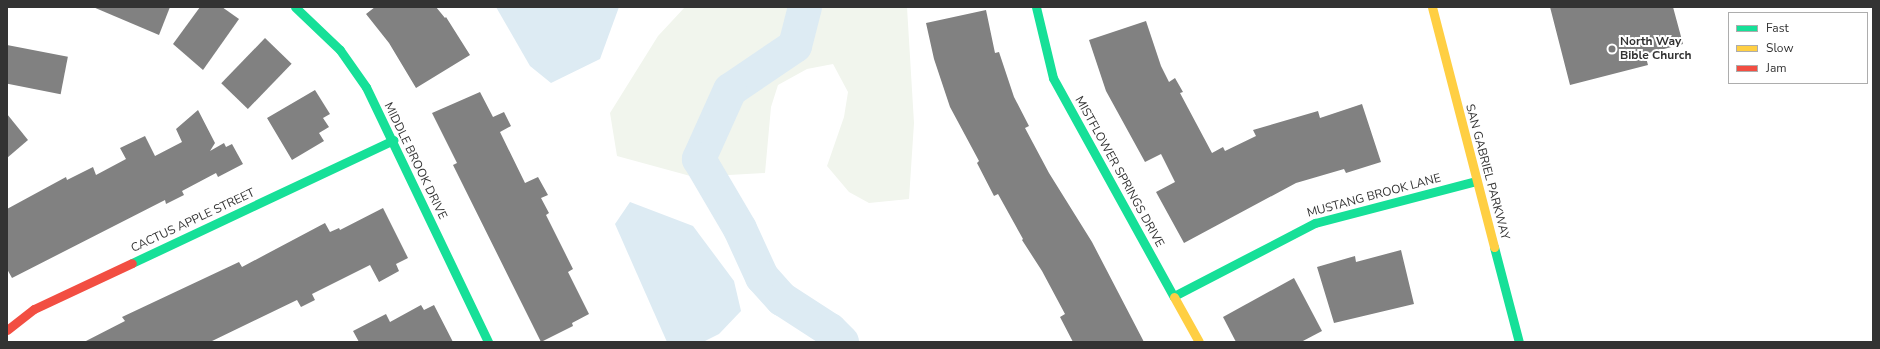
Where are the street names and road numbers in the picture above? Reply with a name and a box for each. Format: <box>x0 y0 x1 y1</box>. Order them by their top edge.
street label: MISTFLOWER SPRINGS DRIVE <box>1071 94 1167 250</box>
street label: MIDDLE BROOK DRIVE <box>380 100 450 222</box>
street label: SAN GABRIEL PARKWAY <box>1462 103 1512 241</box>
street label: MUSTANG BROOK LANE <box>1306 171 1442 221</box>
street label: CACTUS APPLE STREET <box>129 186 257 256</box>

